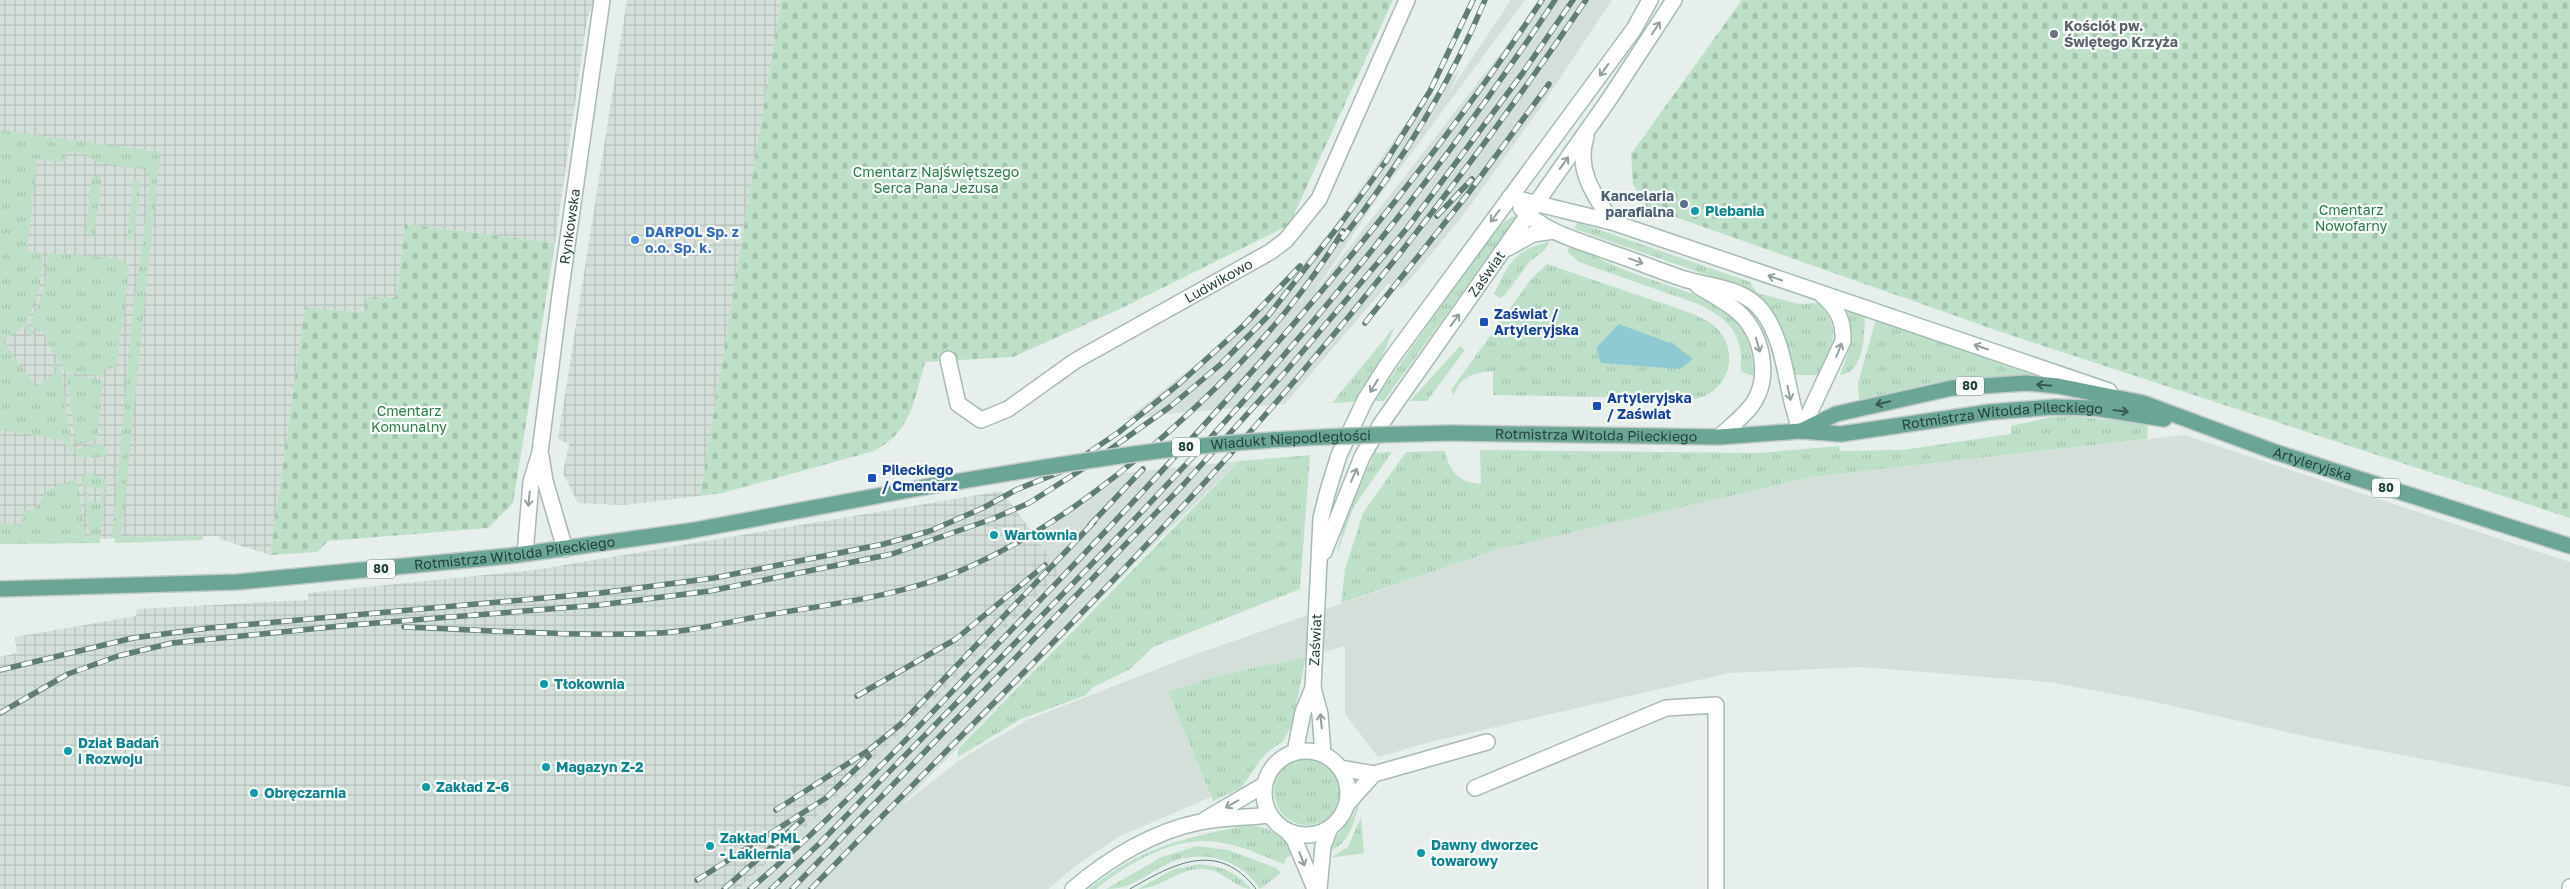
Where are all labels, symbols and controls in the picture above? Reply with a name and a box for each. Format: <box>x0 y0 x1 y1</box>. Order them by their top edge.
place label: Kościół pw. Świętego Krzyża <box>2064 17 2178 50</box>
one-way arrow <box>1651 22 1661 36</box>
marker: Kościół pw. Świętego Krzyża <box>2048 28 2060 40</box>
one-way arrow <box>1599 63 1609 77</box>
one-way arrow <box>1559 157 1570 170</box>
park label: Cmentarz Najświętszego Serca Pana Jezusa <box>853 163 1019 196</box>
street label: Rynkowska <box>555 187 583 265</box>
place label: Kancelaria parafialna <box>1601 187 1674 220</box>
marker: Kancelaria parafialna <box>1678 198 1690 210</box>
park label: Cmentarz Nowofarny <box>2315 201 2388 234</box>
place label: Plebania <box>1705 202 1764 219</box>
marker: Plebania <box>1689 205 1701 217</box>
one-way arrow <box>1490 209 1501 222</box>
place label: DARPOL Sp. z o.o. Sp. k. <box>645 223 739 256</box>
marker: DARPOL Sp. z o.o. Sp. k. <box>629 234 641 246</box>
street label: Zaświat <box>1464 247 1508 300</box>
street label: Ludwikowo <box>1181 255 1255 306</box>
one-way arrow <box>1628 257 1644 266</box>
one-way arrow <box>1768 273 1783 282</box>
place label: Zaświat / Artyleryjska <box>1494 305 1579 338</box>
one-way arrow <box>1450 313 1460 327</box>
marker: Zaświat / Artyleryjska <box>1478 316 1490 328</box>
one-way arrow <box>1754 337 1764 353</box>
one-way arrow <box>1974 342 1990 351</box>
one-way arrow <box>1835 343 1845 358</box>
road number: 80 <box>1956 376 1984 396</box>
one-way arrow <box>1368 378 1378 392</box>
one-way arrow <box>2036 380 2052 390</box>
one-way arrow <box>1785 384 1794 400</box>
place label: Artyleryjska / Zaświat <box>1607 389 1692 422</box>
street label: Rotmistrza Witolda Pileckiego <box>1901 398 2104 433</box>
one-way arrow <box>1876 399 1892 408</box>
marker: Artyleryjska / Zaświat <box>1591 400 1603 412</box>
park label: Cmentarz Komunalny <box>371 402 447 435</box>
one-way arrow <box>2112 406 2128 416</box>
street label: Rotmistrza Witolda Pileckiego <box>1495 425 1697 445</box>
street label: Wiadukt Niepodległości <box>1210 426 1371 453</box>
road number: 80 <box>1172 438 1200 457</box>
street label: Artyleryjska <box>2271 443 2354 484</box>
place label: Pileckiego / Cmentarz <box>882 461 958 494</box>
one-way arrow <box>1350 468 1360 483</box>
marker: Pileckiego / Cmentarz <box>866 472 878 484</box>
road number: 80 <box>2372 478 2400 498</box>
one-way arrow <box>524 491 534 507</box>
place label: Wartownia <box>1004 526 1077 543</box>
marker: Wartownia <box>988 529 1000 541</box>
street label: Rotmistrza Witolda Pileckiego <box>413 532 616 573</box>
road number: 80 <box>367 560 395 578</box>
street label: Zaświat <box>1305 613 1324 666</box>
place label: Tłokownia <box>554 675 625 692</box>
marker: Tłokownia <box>538 678 550 690</box>
one-way arrow <box>1316 713 1325 729</box>
place label: Dział Badań i Rozwoju <box>78 734 159 767</box>
marker: Dział Badań i Rozwoju <box>62 745 74 757</box>
place label: Magazyn Z-2 <box>556 758 644 775</box>
marker: Magazyn Z-2 <box>540 761 552 773</box>
place label: Zakład Z-6 <box>436 778 510 795</box>
marker: Zakład Z-6 <box>420 781 432 793</box>
place label: Obręczarnia <box>264 784 346 801</box>
marker: Obręczarnia <box>248 787 260 799</box>
one-way arrow <box>1226 799 1240 809</box>
place label: Zakład PML - Lakiernia <box>720 829 800 862</box>
place label: Dawny dworzec towarowy <box>1431 836 1538 869</box>
marker: Zakład PML - Lakiernia <box>704 840 716 852</box>
marker: Dawny dworzec towarowy <box>1415 847 1427 859</box>
one-way arrow <box>1298 851 1308 866</box>

